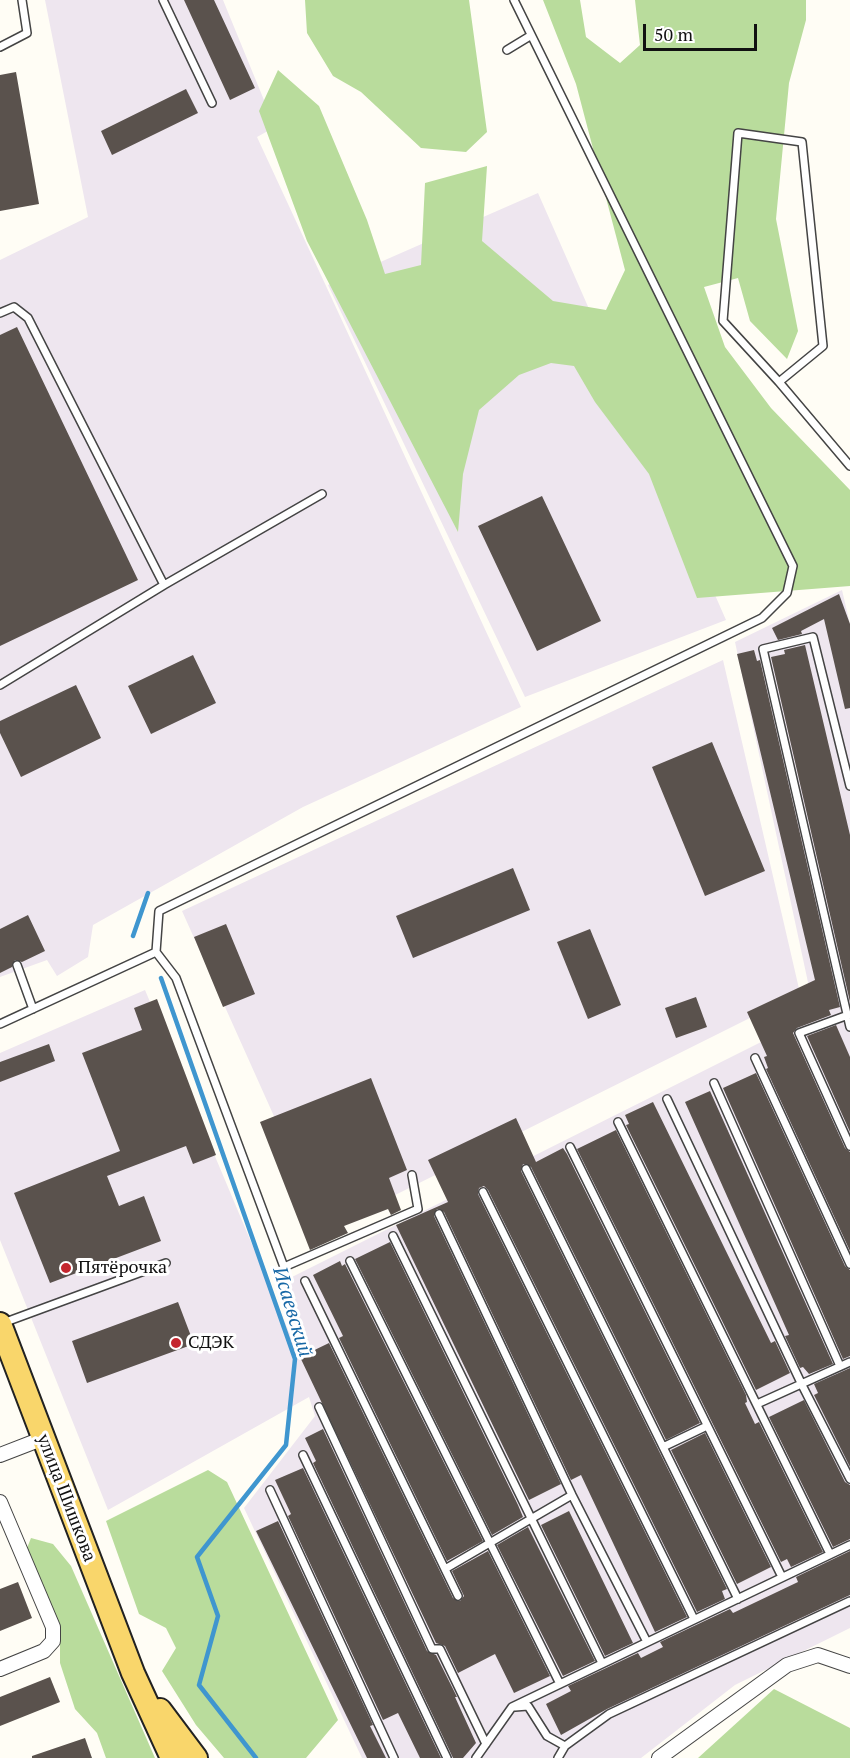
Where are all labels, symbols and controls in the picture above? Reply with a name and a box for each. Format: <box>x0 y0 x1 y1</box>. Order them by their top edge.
scale bar <box>646 12 760 50</box>
text: 50 m <box>654 22 693 46</box>
place label: Пятёрочка <box>78 1257 167 1279</box>
marker: Пятёрочка <box>59 1261 73 1275</box>
water label: Исаевский <box>267 1264 317 1360</box>
place label: СДЭК <box>188 1332 234 1354</box>
marker: СДЭК <box>169 1336 183 1350</box>
street label: улица Шишкова <box>32 1431 100 1565</box>

